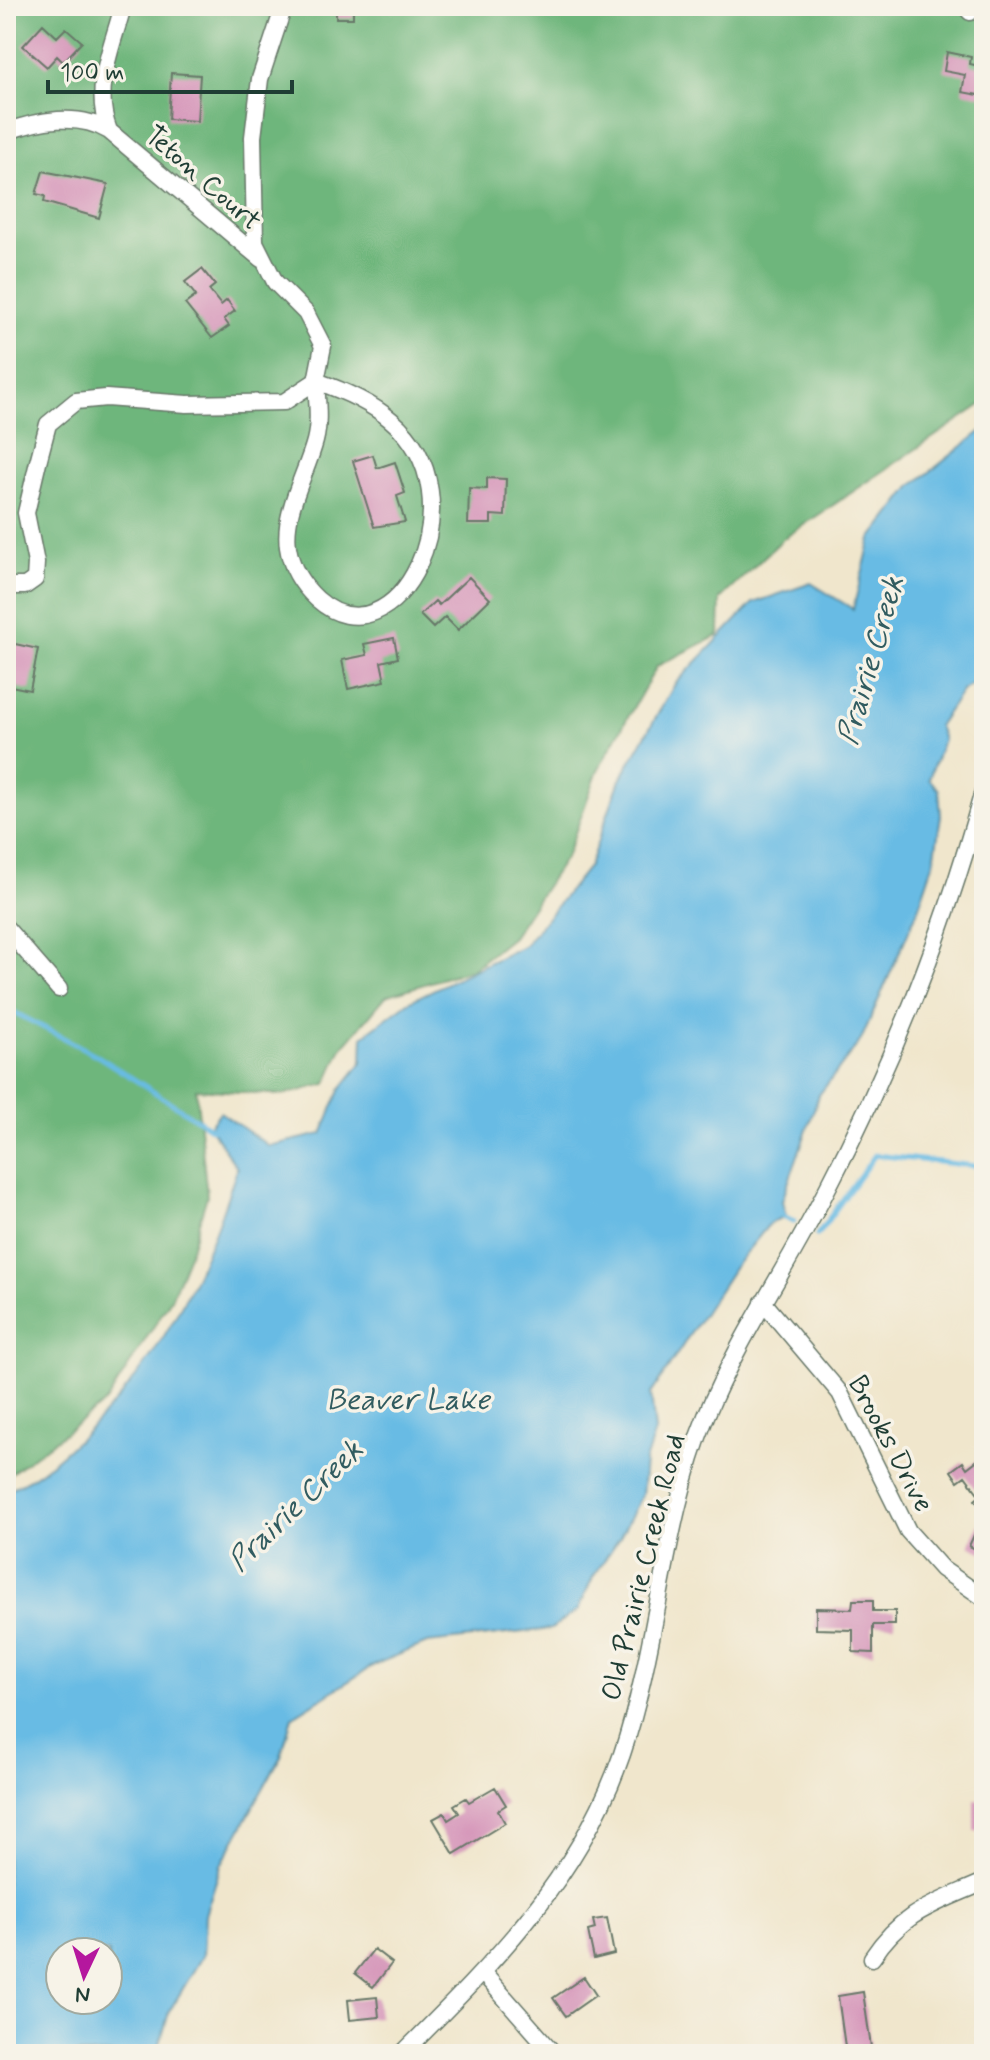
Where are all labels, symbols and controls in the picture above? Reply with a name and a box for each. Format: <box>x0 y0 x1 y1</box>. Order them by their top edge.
scale bar <box>48 44 292 94</box>
text: 100 m <box>60 58 124 89</box>
street label: Teton Court <box>136 118 269 240</box>
water label: Prairie Creek <box>829 572 914 749</box>
street label: Brooks Drive <box>838 1369 941 1519</box>
water label: Beaver Lake <box>326 1381 491 1420</box>
street label: Old Prairie Creek Road <box>593 1431 695 1705</box>
water label: Prairie Creek <box>220 1432 372 1580</box>
north arrow <box>44 1936 124 2016</box>
text: N <box>74 1979 91 2008</box>

